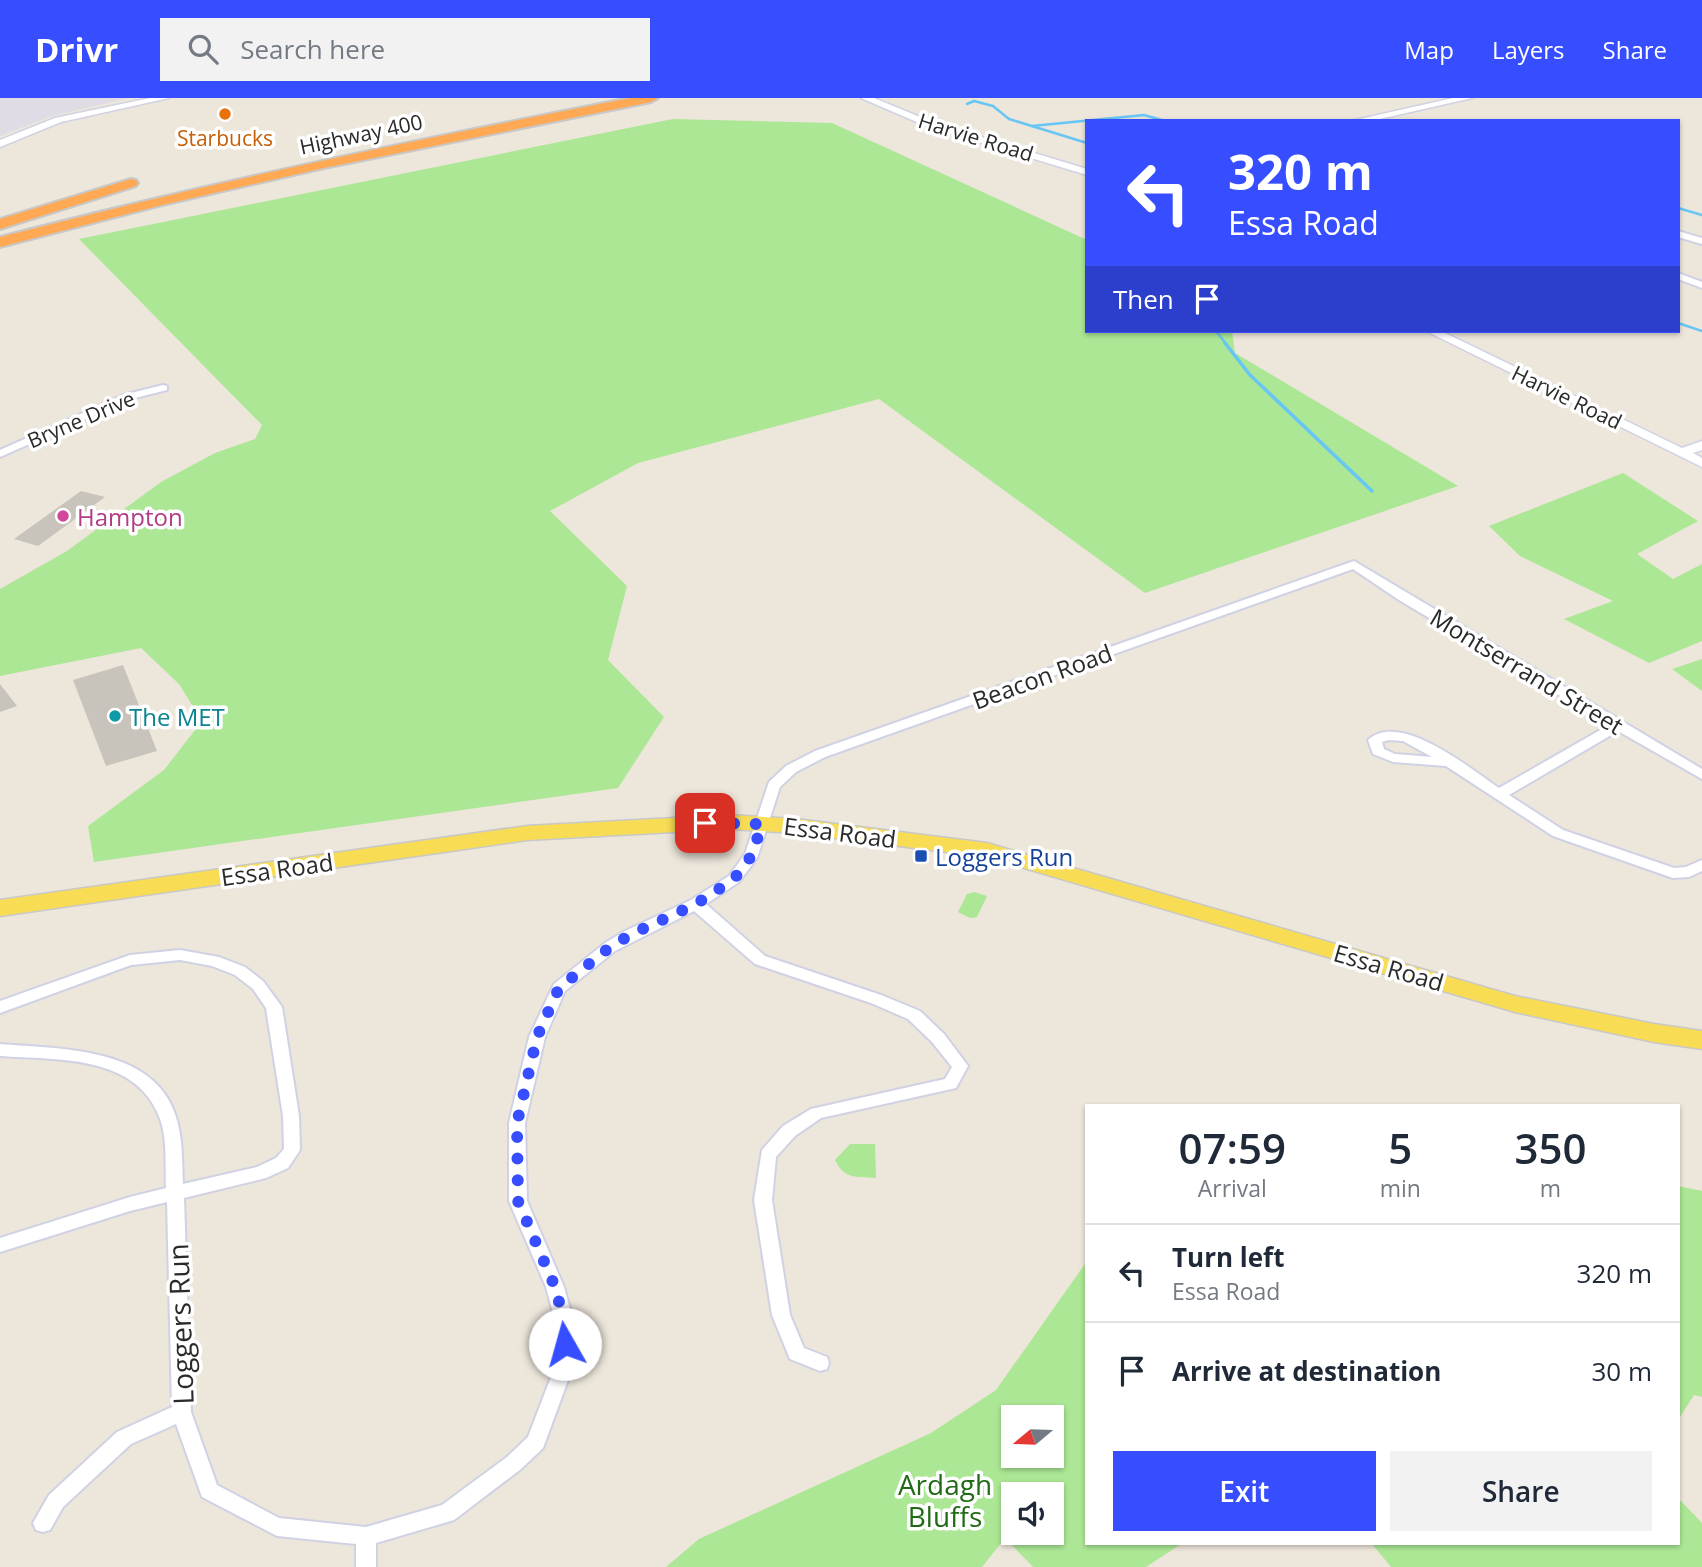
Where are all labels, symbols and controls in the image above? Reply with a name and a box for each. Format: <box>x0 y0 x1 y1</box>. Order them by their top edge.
search box <box>160 18 650 81</box>
text: Drivr <box>35 27 118 72</box>
icon: search <box>184 30 222 68</box>
text: Search here <box>240 31 385 67</box>
text: Map <box>1404 33 1454 66</box>
text: Layers <box>1492 33 1565 66</box>
text: Share <box>1603 33 1667 66</box>
marker: Starbucks <box>217 106 233 122</box>
street label: Harvie Road <box>915 106 1037 168</box>
street label: Highway 400 <box>297 107 425 161</box>
place label: Starbucks <box>177 124 273 152</box>
text: 320 m <box>1228 138 1373 204</box>
icon: left <box>1113 147 1204 238</box>
text: Essa Road <box>1228 201 1379 244</box>
icon: arrive <box>1188 280 1226 318</box>
text: Then <box>1113 281 1174 317</box>
street label: Harvie Road <box>1507 358 1627 436</box>
street label: Bryne Drive <box>23 384 139 454</box>
place label: Hampton <box>77 500 183 533</box>
marker: Hampton <box>55 508 71 524</box>
street label: Montserrand Street <box>1424 600 1630 742</box>
street label: Beacon Road <box>968 635 1116 717</box>
place label: The MET <box>129 700 225 733</box>
marker: The MET <box>107 708 123 724</box>
pin <box>675 793 735 853</box>
icon: arrive <box>686 804 724 842</box>
street label: Essa Road <box>782 809 898 855</box>
place label: Loggers Run <box>935 840 1073 873</box>
street label: Essa Road <box>219 845 335 893</box>
marker: Loggers Run <box>913 848 929 864</box>
street label: Essa Road <box>1330 936 1448 998</box>
text: 07:59 <box>1179 1119 1286 1176</box>
text: 5 <box>1388 1119 1412 1176</box>
text: 350 <box>1514 1119 1586 1176</box>
text: Arrival <box>1198 1172 1267 1204</box>
text: min <box>1380 1172 1421 1204</box>
text: m <box>1540 1172 1561 1204</box>
text: Turn left <box>1172 1239 1284 1275</box>
street label: Loggers Run <box>158 1243 202 1405</box>
icon: left <box>1113 1254 1151 1292</box>
text: 320 m <box>1577 1255 1652 1291</box>
text: Essa Road <box>1172 1275 1280 1307</box>
position arrow <box>528 1307 602 1381</box>
icon: arrive <box>1113 1352 1151 1390</box>
text: Arrive at destination <box>1172 1353 1441 1389</box>
text: 30 m <box>1591 1353 1652 1389</box>
north arrow <box>1001 1405 1064 1468</box>
map controls <box>1001 1405 1064 1545</box>
button: Exit <box>1113 1451 1376 1531</box>
button: Share <box>1390 1451 1652 1531</box>
park label: Ardagh Bluffs <box>898 1465 992 1535</box>
button: sound <box>1001 1482 1064 1545</box>

